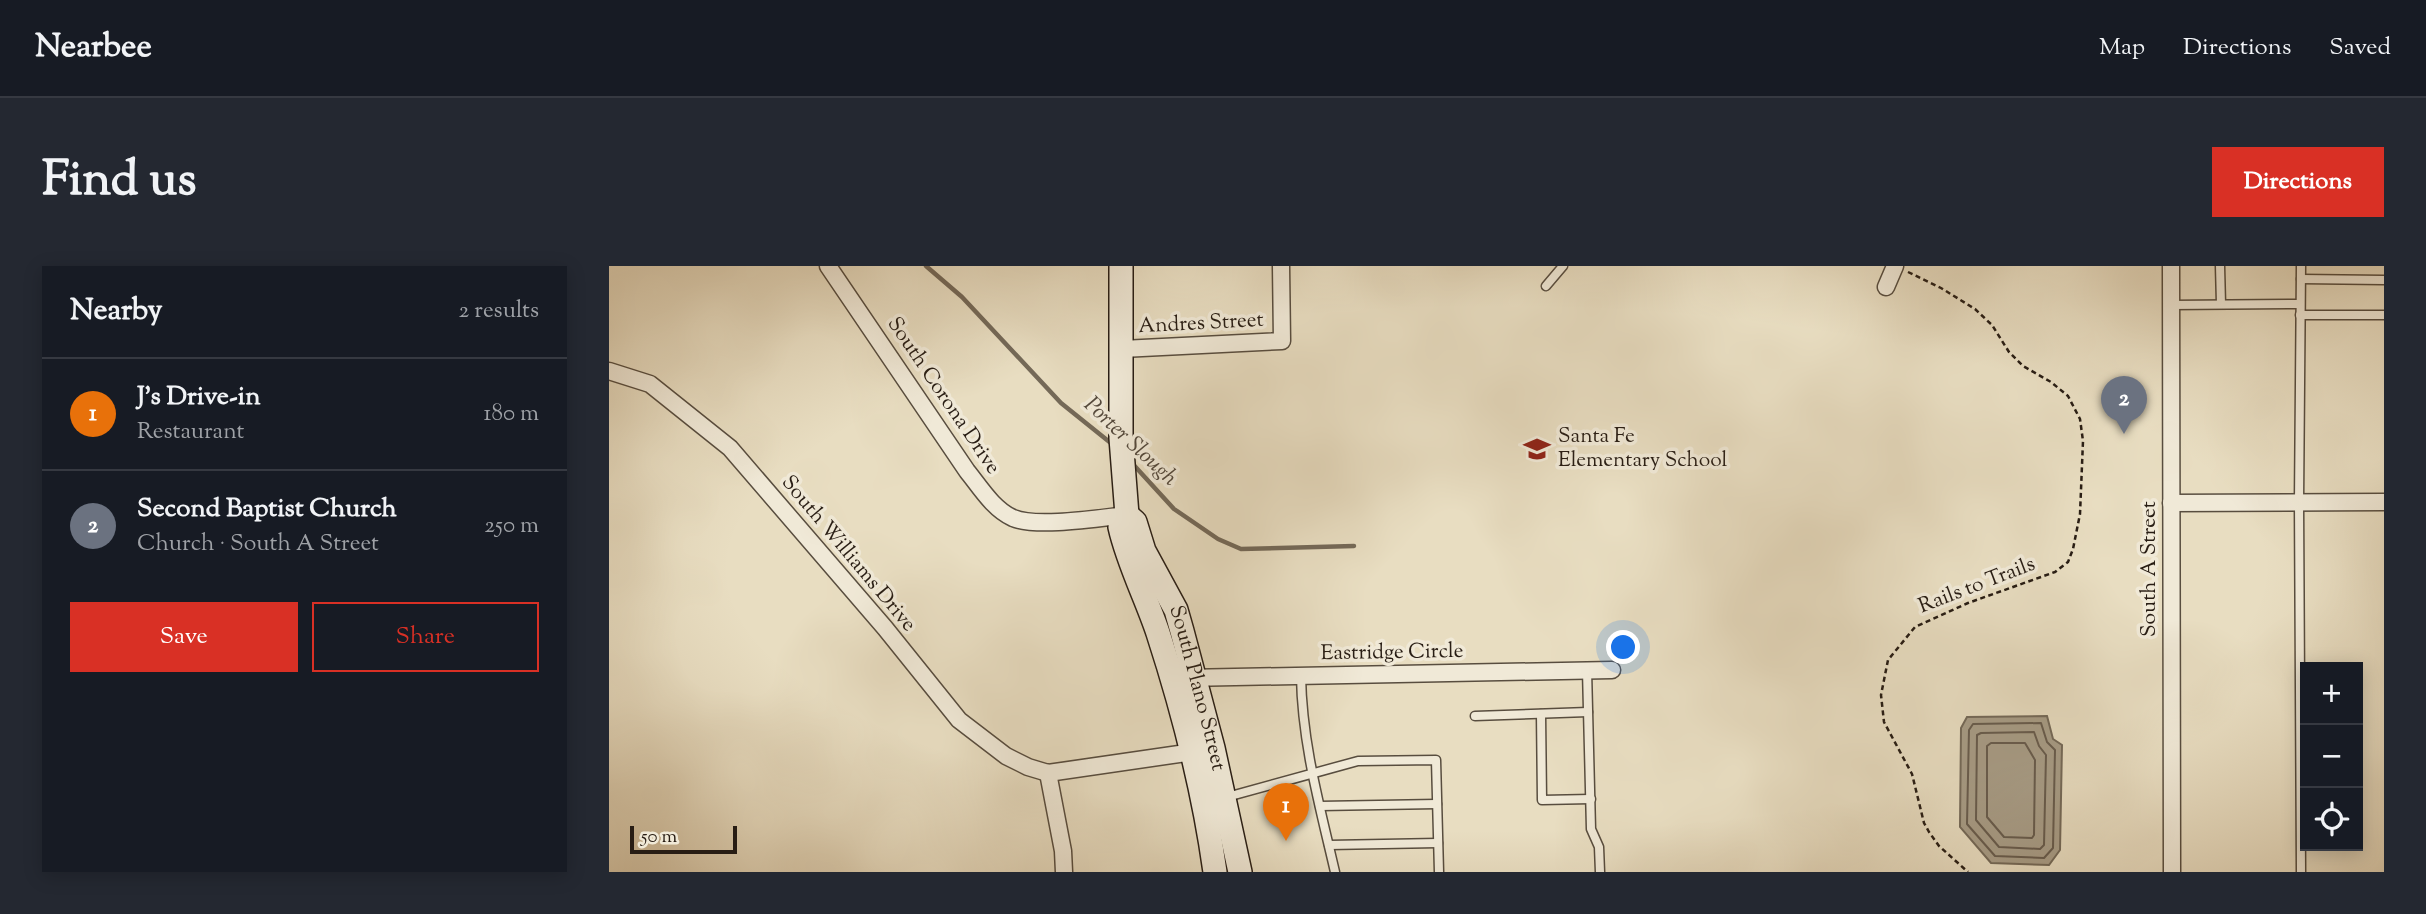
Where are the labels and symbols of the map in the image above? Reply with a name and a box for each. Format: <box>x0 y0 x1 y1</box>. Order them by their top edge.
street label: Andres Street <box>1138 306 1264 342</box>
street label: South Corona Drive <box>879 311 1007 481</box>
pin: 2 <box>2101 376 2147 434</box>
water label: Porter Slough <box>1076 390 1184 494</box>
place label: Santa Fe Elementary School <box>1558 422 1728 476</box>
school or university icon: Santa Fe Elementary School <box>1522 434 1552 464</box>
street label: South Williams Drive <box>773 469 923 639</box>
street label: South A Street <box>2135 501 2165 637</box>
street label: Rails to Trails <box>1914 550 2040 622</box>
street label: South Plano Street <box>1160 602 1233 774</box>
your location <box>1606 630 1640 664</box>
street label: Eastridge Circle <box>1320 637 1464 669</box>
pin: 1 <box>1263 783 1309 841</box>
scale bar <box>630 823 737 855</box>

